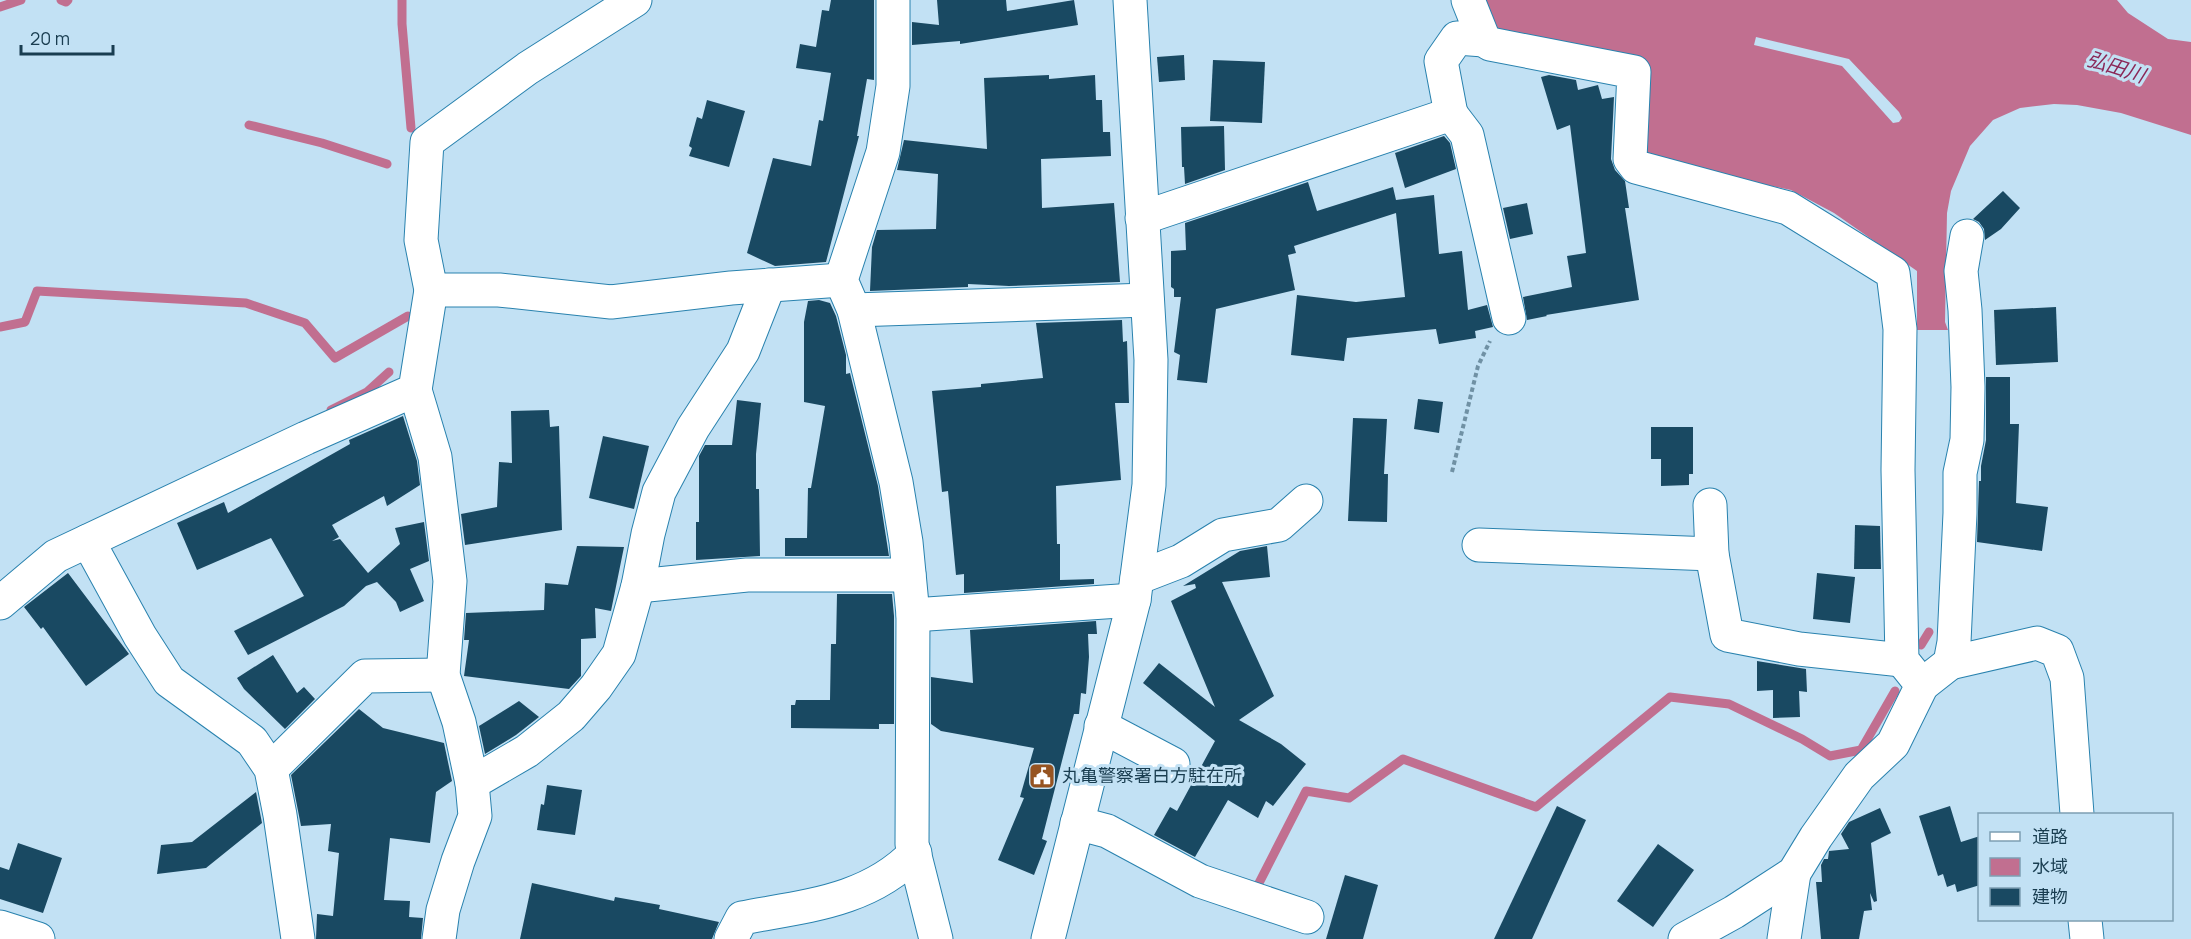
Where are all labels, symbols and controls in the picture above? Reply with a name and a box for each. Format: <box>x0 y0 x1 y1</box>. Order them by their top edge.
scale bar <box>21 18 112 56</box>
text: 20 m <box>30 26 70 50</box>
water label: 弘田川 <box>2083 44 2151 89</box>
public building icon: 丸亀警察署白方駐在所 <box>1027 761 1057 791</box>
place label: 丸亀警察署白方駐在所 <box>1062 763 1242 787</box>
legend <box>1978 813 2173 921</box>
text: 道路 <box>2032 824 2068 848</box>
text: 水域 <box>2032 854 2068 878</box>
text: 建物 <box>2032 884 2068 908</box>

